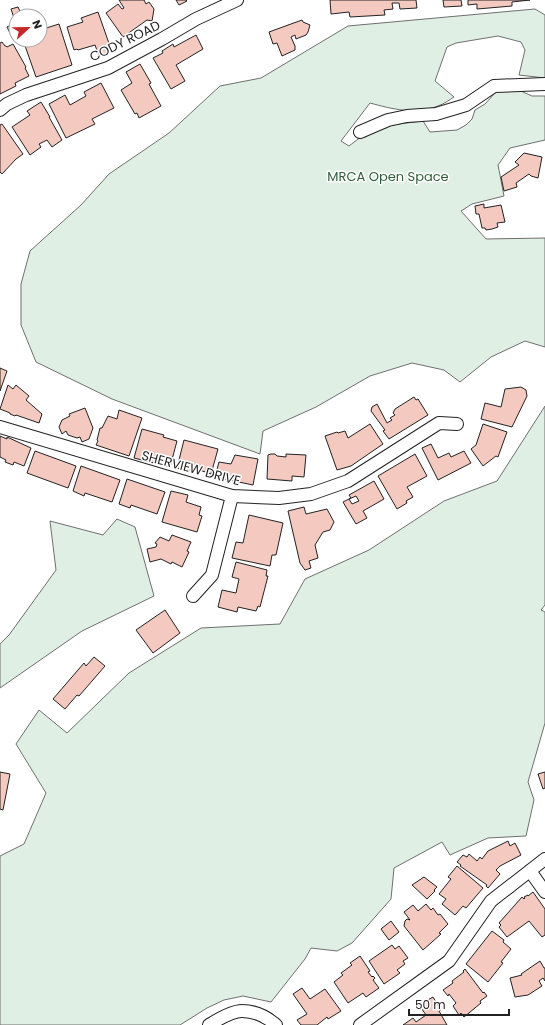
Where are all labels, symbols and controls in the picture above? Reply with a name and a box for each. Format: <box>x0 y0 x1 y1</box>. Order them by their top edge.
north arrow <box>8 8 48 48</box>
street label: CODY ROAD <box>86 16 164 66</box>
text: N <box>28 17 46 31</box>
park label: MRCA Open Space <box>327 167 449 186</box>
street label: SHERVIEW DRIVE <box>139 446 243 490</box>
scale bar <box>409 991 509 1017</box>
text: 50 m <box>415 996 446 1013</box>

